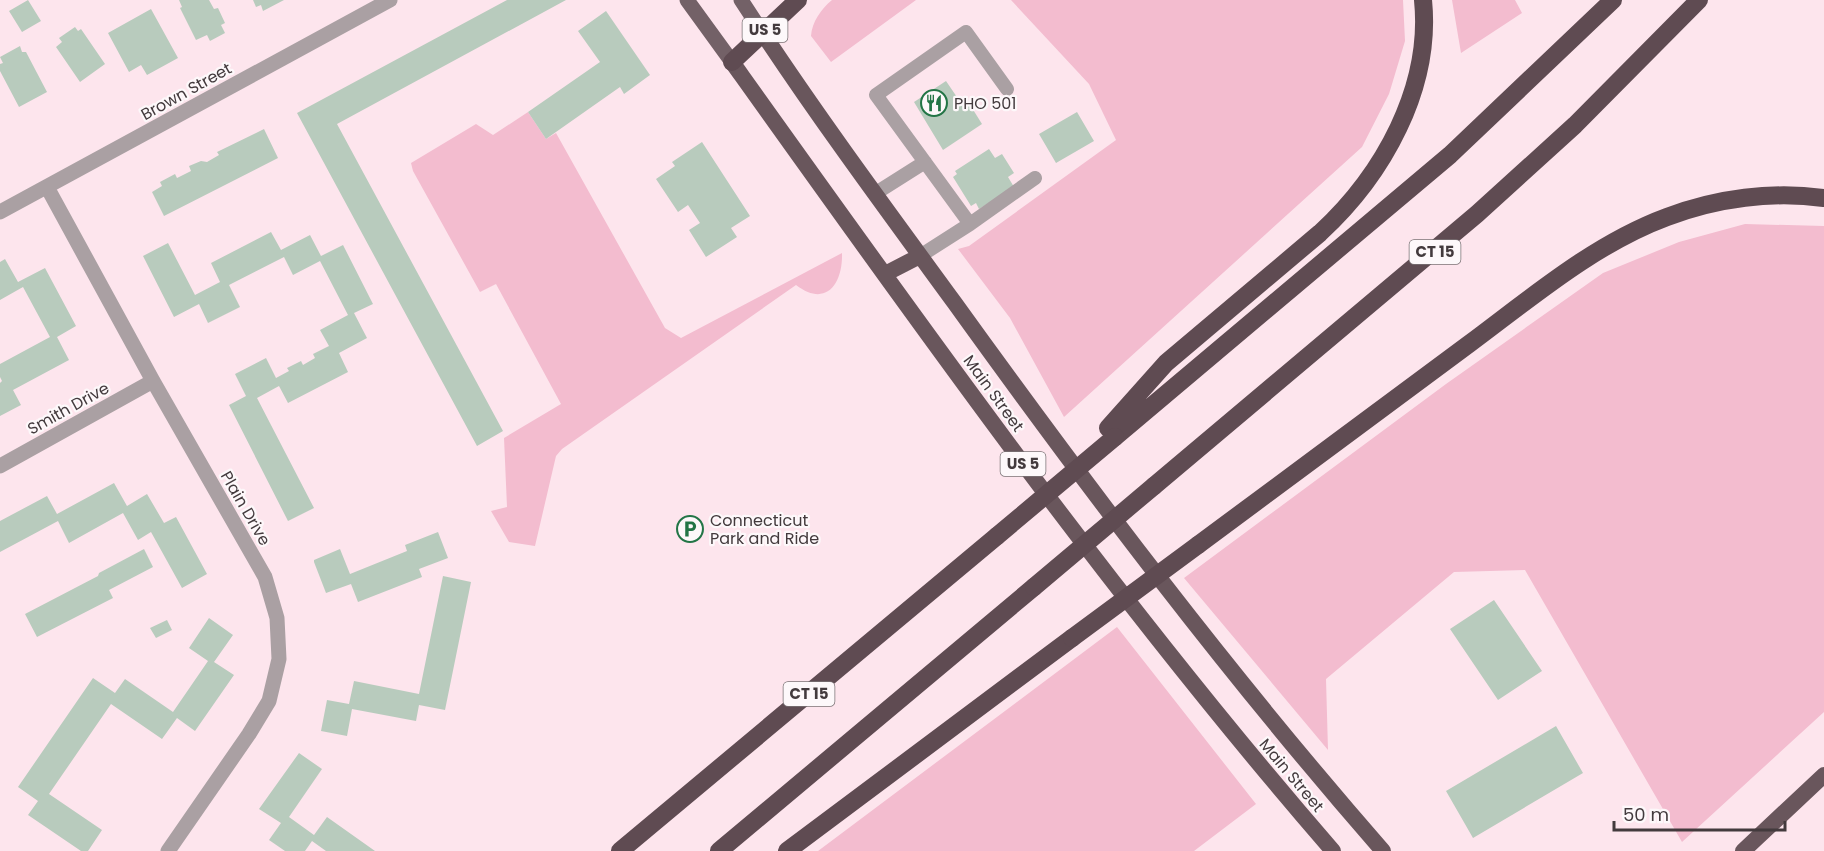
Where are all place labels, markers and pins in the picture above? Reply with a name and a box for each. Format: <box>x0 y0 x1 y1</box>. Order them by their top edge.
restaurant icon: PHO 501 <box>919 88 949 118</box>
place label: PHO 501 <box>954 92 1016 115</box>
place label: Connecticut Park and Ride <box>710 509 819 550</box>
parking icon: Connecticut Park and Ride <box>675 514 705 544</box>

